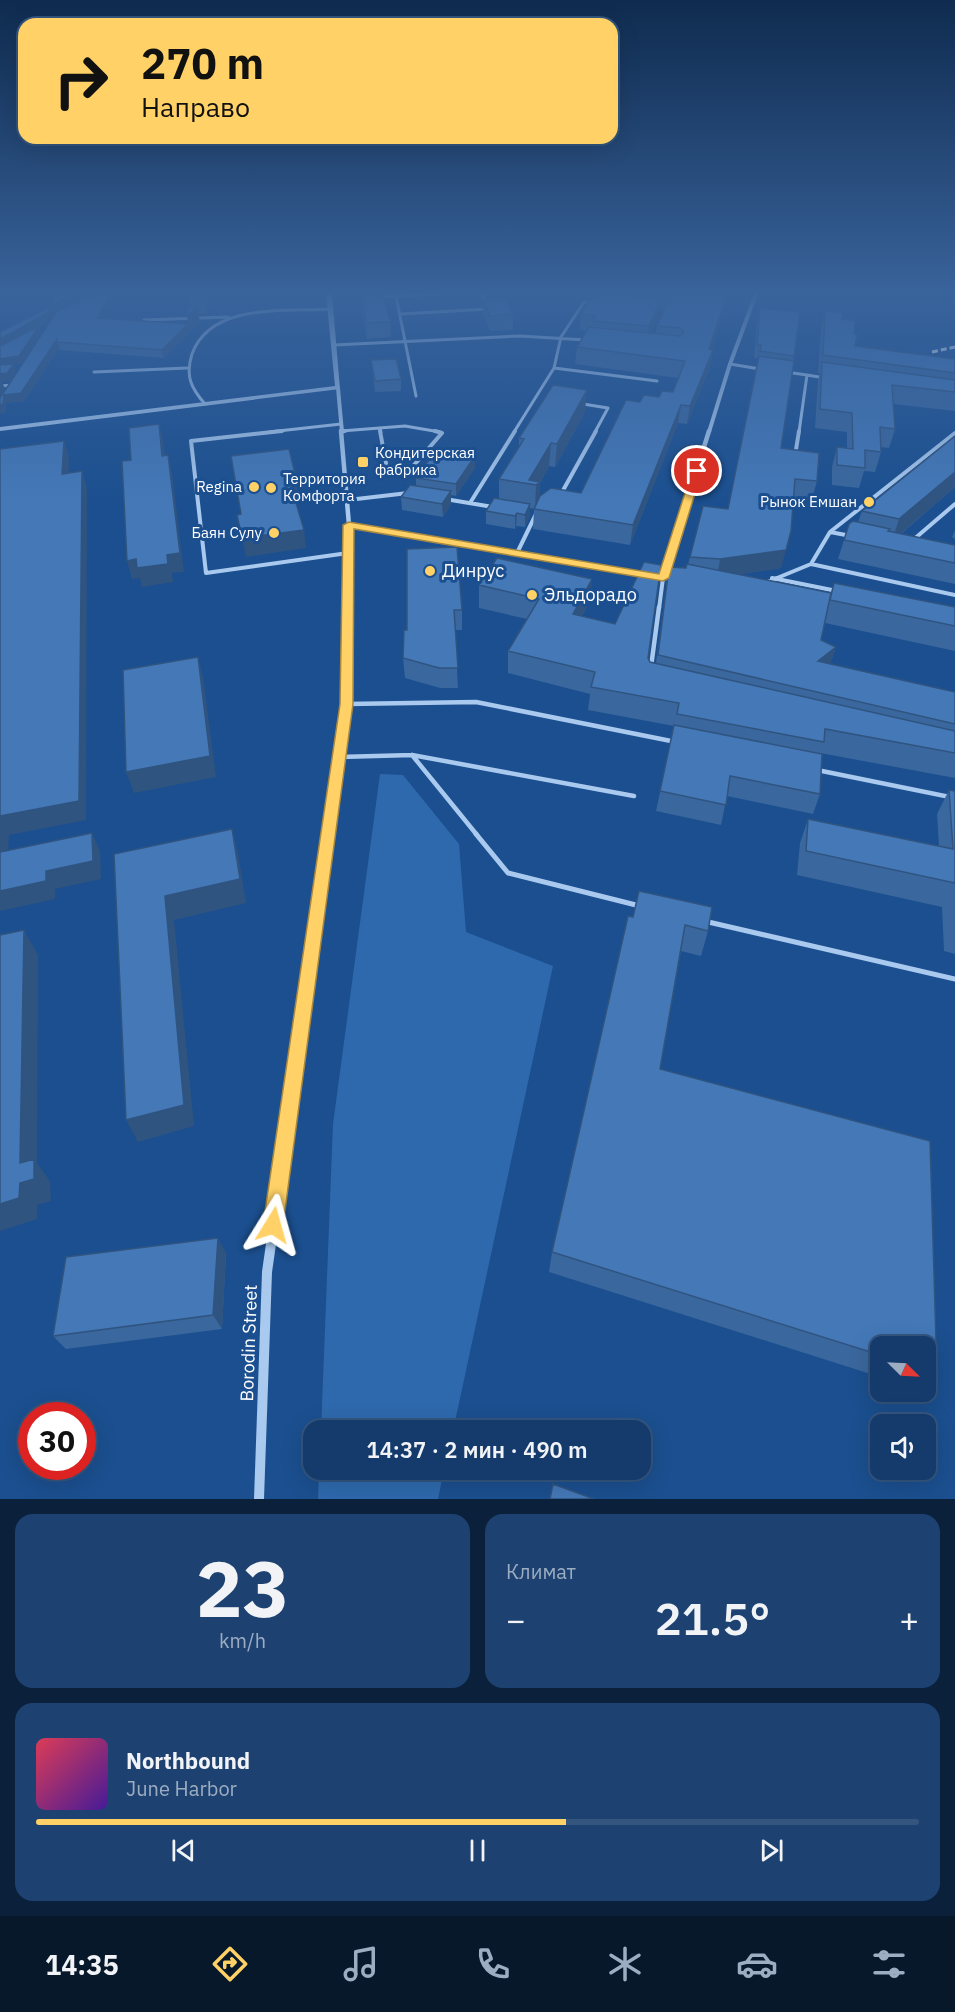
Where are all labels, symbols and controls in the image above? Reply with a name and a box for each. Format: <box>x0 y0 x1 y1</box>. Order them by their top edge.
text: 270 m <box>141 36 264 91</box>
icon: right <box>42 42 120 120</box>
text: Направо <box>141 89 250 124</box>
place label: Кондитерская фабрика <box>375 443 475 479</box>
pin <box>671 445 722 496</box>
icon: arrive <box>680 454 713 487</box>
marker: Кондитерская фабрика <box>356 455 370 469</box>
place label: Территория Комфорта <box>283 469 366 505</box>
place label: Regina <box>196 477 242 496</box>
marker: Regina <box>247 480 261 494</box>
marker: Территория Комфорта <box>264 481 278 495</box>
place label: Рынок Емшан <box>760 492 857 511</box>
marker: Рынок Емшан <box>862 495 876 509</box>
place label: Баян Сулу <box>192 523 263 542</box>
marker: Баян Сулу <box>267 526 281 540</box>
place label: Динрус <box>442 559 504 582</box>
marker: Динрус <box>423 564 437 578</box>
place label: Эльдорадо <box>544 583 637 606</box>
marker: Эльдорадо <box>525 588 539 602</box>
position arrow <box>241 1193 305 1257</box>
street label: Borodin Street <box>235 1284 262 1402</box>
north arrow <box>870 1336 936 1402</box>
map controls <box>870 1336 936 1480</box>
speed limit sign: 30 <box>18 1402 96 1480</box>
button: sound <box>870 1414 936 1480</box>
text: 14:37 · 2 мин · 490 m <box>366 1435 588 1464</box>
text: 23 <box>196 1537 289 1638</box>
text: Климат <box>506 1558 576 1585</box>
text: 21.5° <box>655 1589 770 1647</box>
text: − <box>506 1598 526 1641</box>
text: + <box>899 1598 919 1641</box>
text: km/h <box>219 1627 266 1654</box>
text: Northbound <box>126 1746 250 1775</box>
text: June Harbor <box>126 1775 237 1802</box>
icon: previous <box>167 1834 200 1867</box>
icon: pause <box>461 1834 494 1867</box>
icon: next <box>755 1834 788 1867</box>
icon: directions <box>209 1943 251 1985</box>
icon: music <box>340 1943 382 1985</box>
icon: phone <box>472 1943 514 1985</box>
icon: climate <box>604 1943 646 1985</box>
icon: car <box>736 1943 778 1985</box>
icon: filters <box>868 1943 910 1985</box>
text: 14:35 <box>45 1947 119 1982</box>

